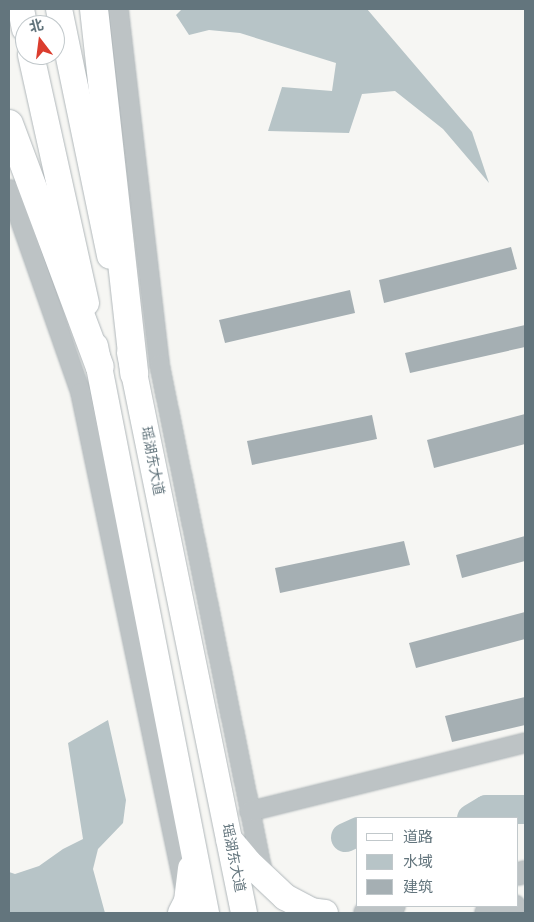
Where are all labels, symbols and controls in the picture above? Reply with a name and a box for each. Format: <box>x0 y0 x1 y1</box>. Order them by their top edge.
north arrow <box>15 15 65 65</box>
text: 北 <box>27 15 46 38</box>
street label: 瑶湖东大道 <box>137 425 167 497</box>
legend <box>356 817 519 907</box>
street label: 瑶湖东大道 <box>218 822 248 894</box>
text: 道路 <box>403 827 433 848</box>
text: 水域 <box>403 852 433 873</box>
text: 建筑 <box>403 877 433 898</box>

